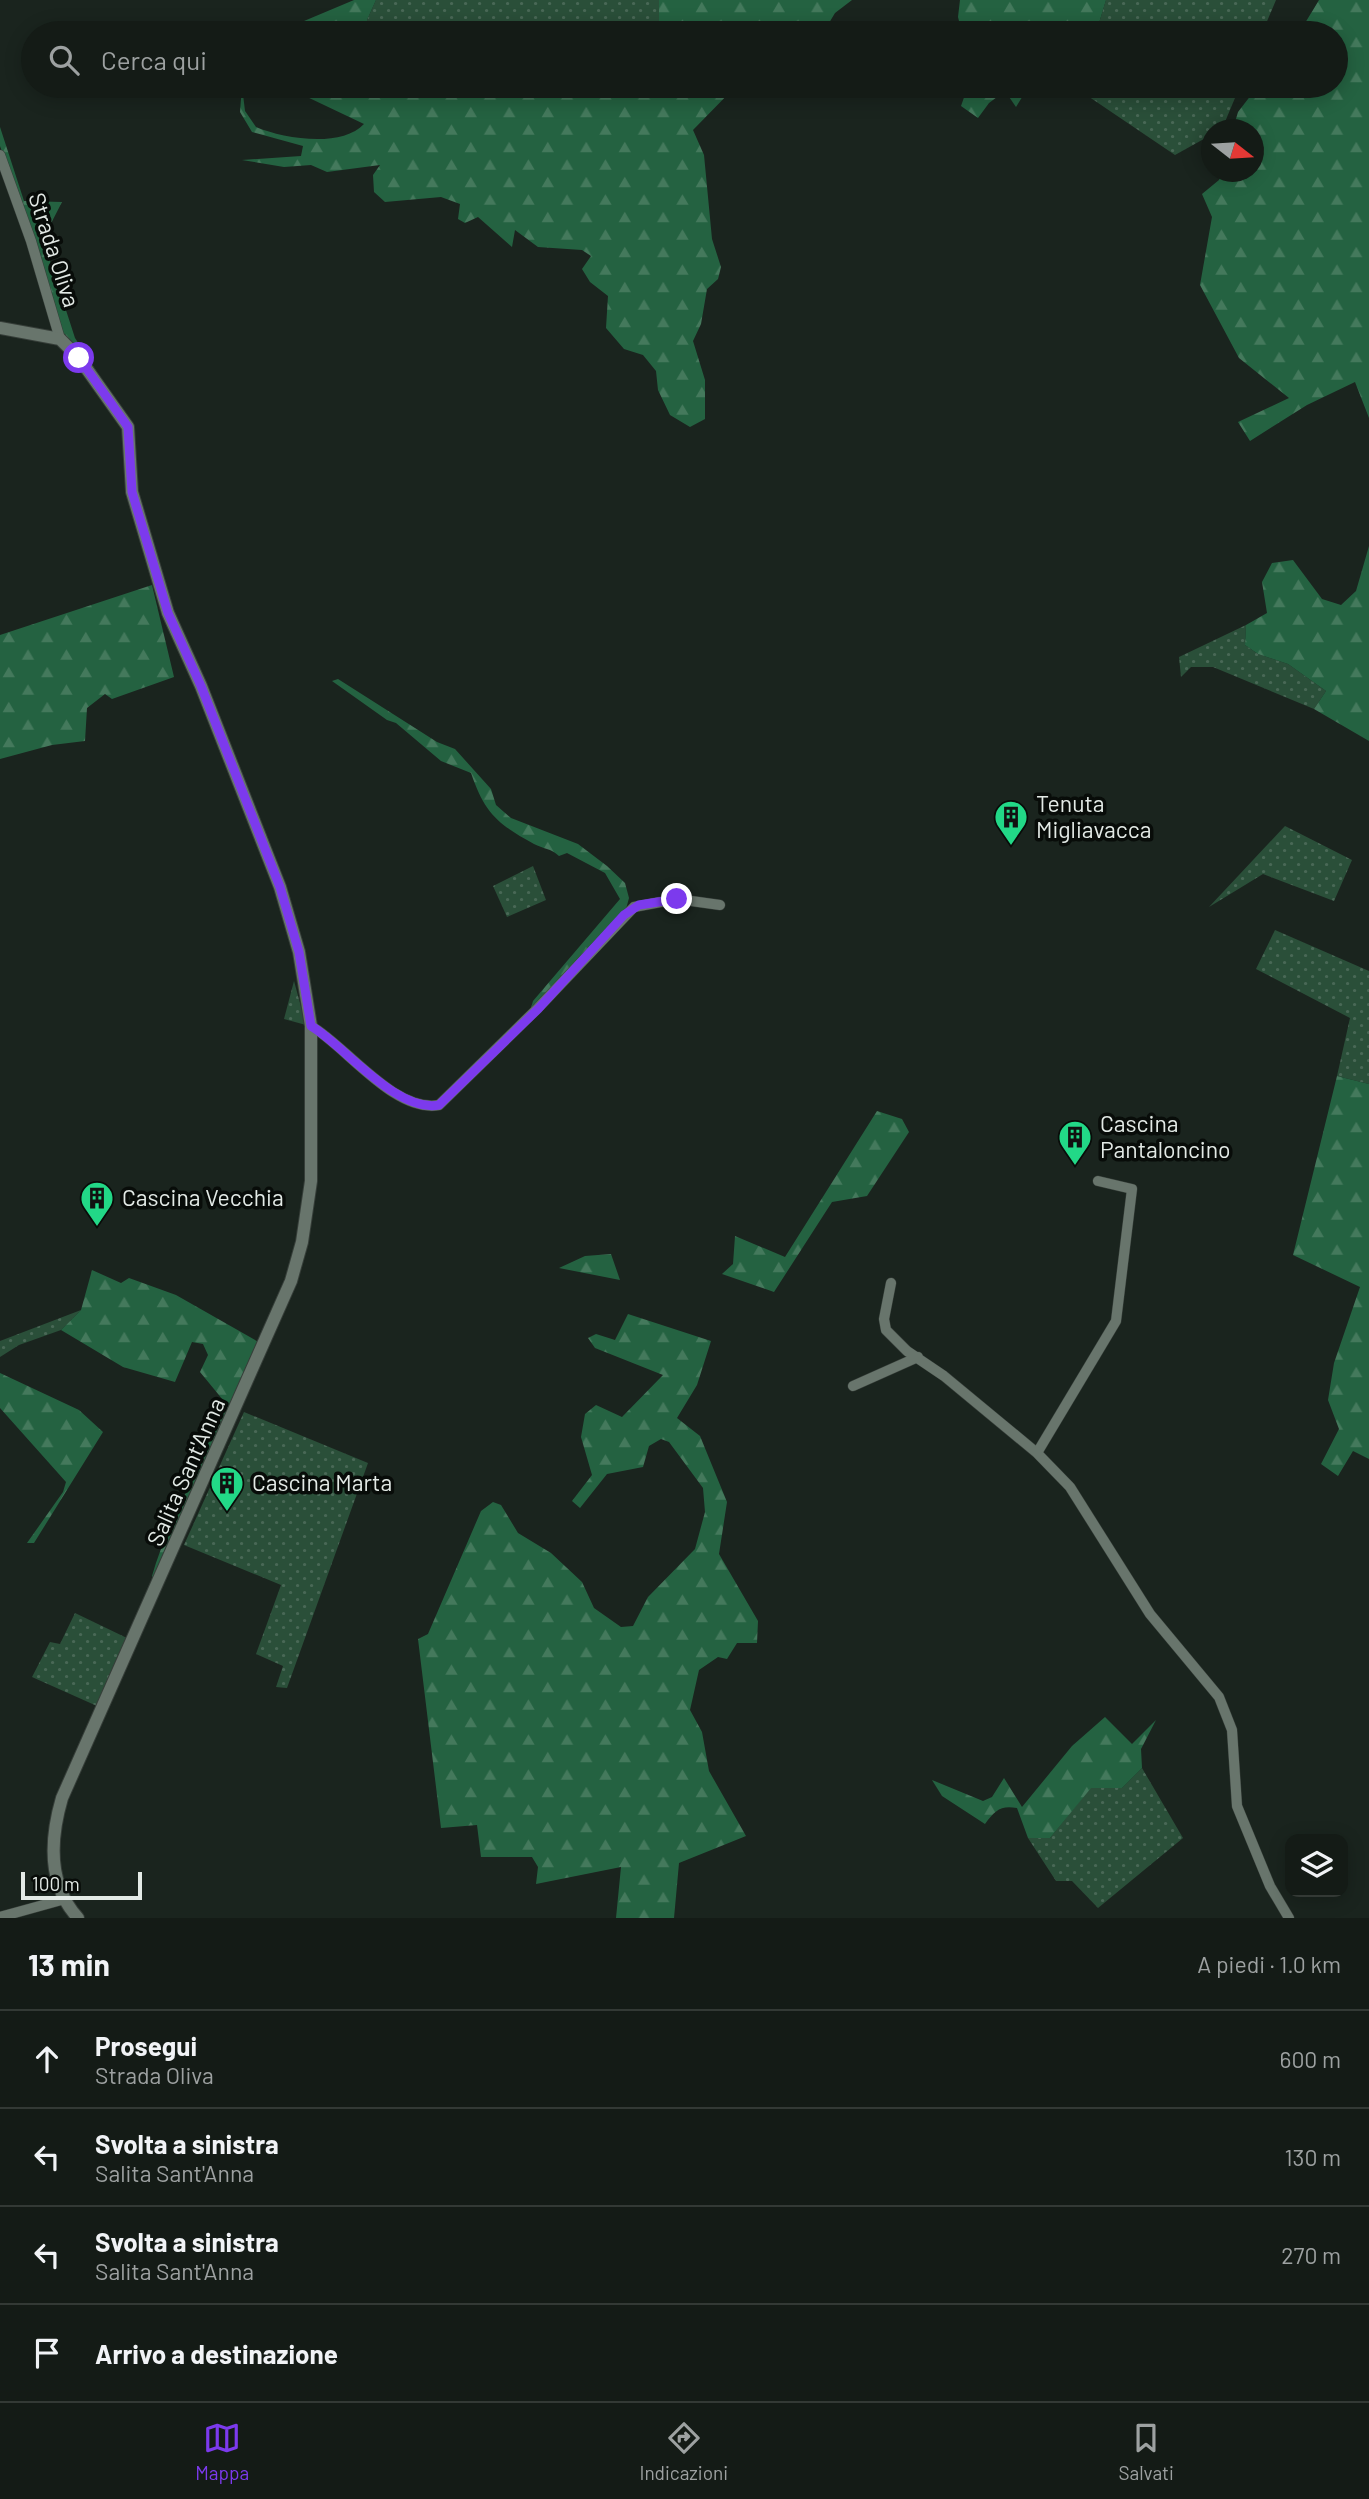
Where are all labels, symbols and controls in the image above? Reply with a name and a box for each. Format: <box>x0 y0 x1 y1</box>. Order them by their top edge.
search box <box>21 21 1348 98</box>
icon: search <box>45 41 83 79</box>
text: Cerca qui <box>101 44 207 75</box>
north arrow <box>1201 119 1264 182</box>
street label: Strada Oliva <box>23 189 87 310</box>
route start <box>63 342 94 373</box>
place label: Tenuta Migliavacca <box>1036 789 1151 843</box>
building icon: Tenuta Migliavacca <box>992 798 1030 847</box>
route end <box>661 883 692 914</box>
place label: Cascina Pantaloncino <box>1100 1109 1230 1163</box>
building icon: Cascina Pantaloncino <box>1056 1118 1094 1167</box>
building icon: Cascina Vecchia <box>78 1179 116 1228</box>
place label: Cascina Vecchia <box>122 1183 284 1211</box>
street label: Salita Sant'Anna <box>140 1393 230 1550</box>
building icon: Cascina Marta <box>208 1464 246 1513</box>
place label: Cascina Marta <box>252 1468 392 1496</box>
map controls <box>1285 1834 1348 1897</box>
button: layers <box>1285 1834 1348 1897</box>
scale bar <box>21 1869 142 1901</box>
text: 100 m <box>32 1872 80 1895</box>
text: 13 min <box>28 1946 110 1982</box>
text: A piedi · 1.0 km <box>1197 1950 1341 1978</box>
text: Prosegui <box>95 2030 197 2061</box>
icon: ahead <box>28 2040 66 2078</box>
text: 600 m <box>1280 2045 1341 2073</box>
text: Strada Oliva <box>95 2061 214 2089</box>
text: Svolta a sinistra <box>95 2128 279 2159</box>
icon: left <box>28 2138 66 2176</box>
text: 130 m <box>1284 2143 1341 2171</box>
text: Salita Sant'Anna <box>95 2159 254 2187</box>
text: Svolta a sinistra <box>95 2226 279 2257</box>
icon: left <box>28 2236 66 2274</box>
text: 270 m <box>1281 2241 1341 2269</box>
text: Salita Sant'Anna <box>95 2257 254 2285</box>
icon: arrive <box>28 2334 66 2372</box>
text: Arrivo a destinazione <box>95 2338 338 2369</box>
tab: Mappa <box>195 2419 249 2484</box>
tab: Indicazioni <box>640 2419 728 2484</box>
tab: Salvati <box>1118 2419 1174 2484</box>

